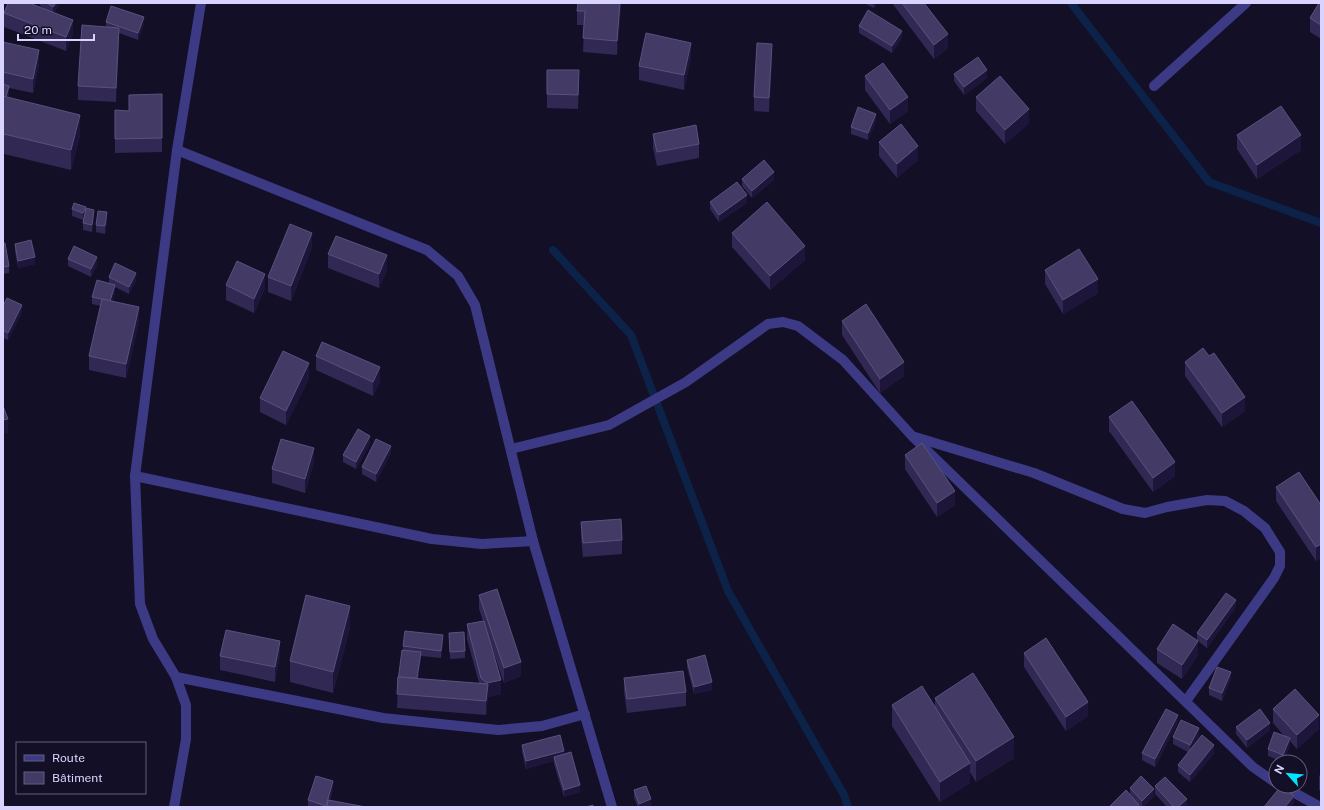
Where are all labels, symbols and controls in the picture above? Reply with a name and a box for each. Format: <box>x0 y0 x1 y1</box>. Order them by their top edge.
scale bar <box>18 16 94 42</box>
text: 20 m <box>24 23 52 37</box>
legend <box>16 742 146 794</box>
text: Route <box>52 751 85 765</box>
north arrow <box>1268 754 1308 794</box>
text: N <box>1272 763 1286 776</box>
text: Bâtiment <box>52 771 103 785</box>

